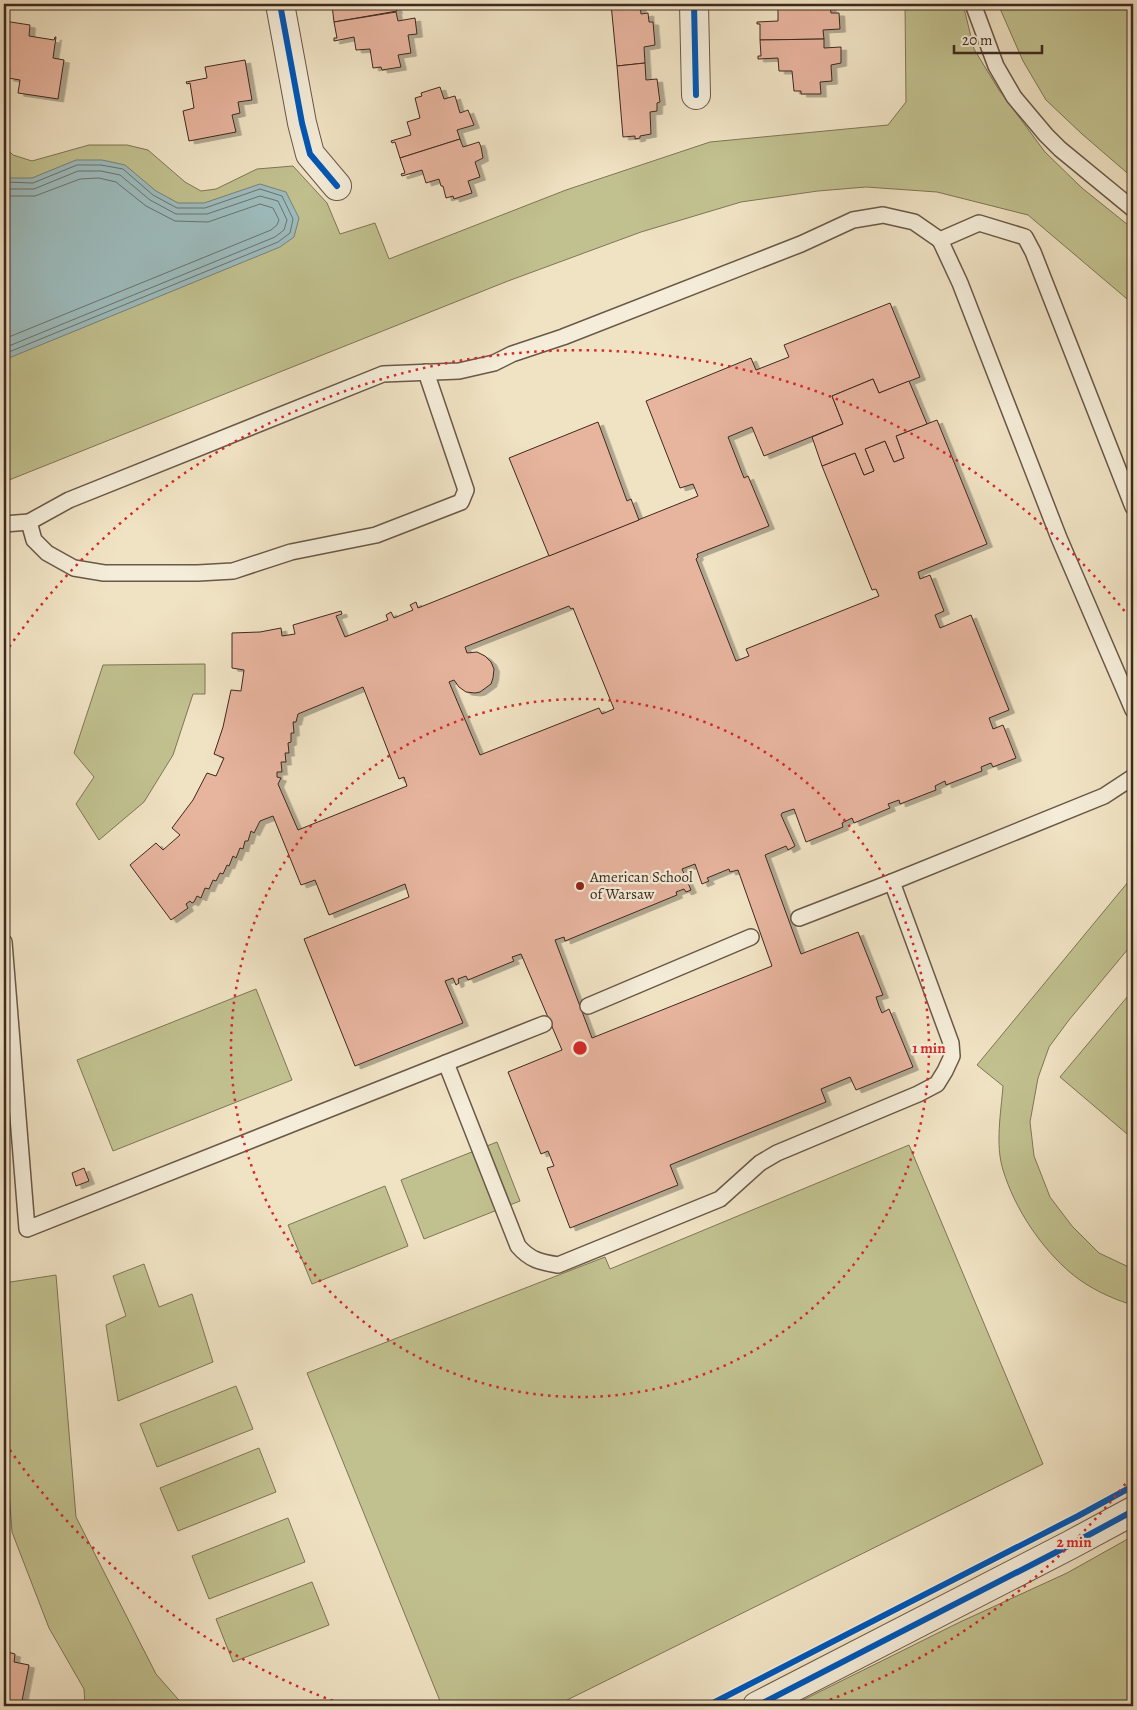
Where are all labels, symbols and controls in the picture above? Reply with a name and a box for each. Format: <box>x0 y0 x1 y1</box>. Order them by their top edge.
scale bar <box>954 22 1042 54</box>
text: 20 m <box>962 30 993 50</box>
place label: American School of Warsaw <box>589 867 693 904</box>
marker: American School of Warsaw <box>574 880 586 892</box>
text: 1 min <box>912 1038 946 1058</box>
centre of rings <box>571 1039 589 1057</box>
text: 2 min <box>1056 1532 1092 1552</box>

